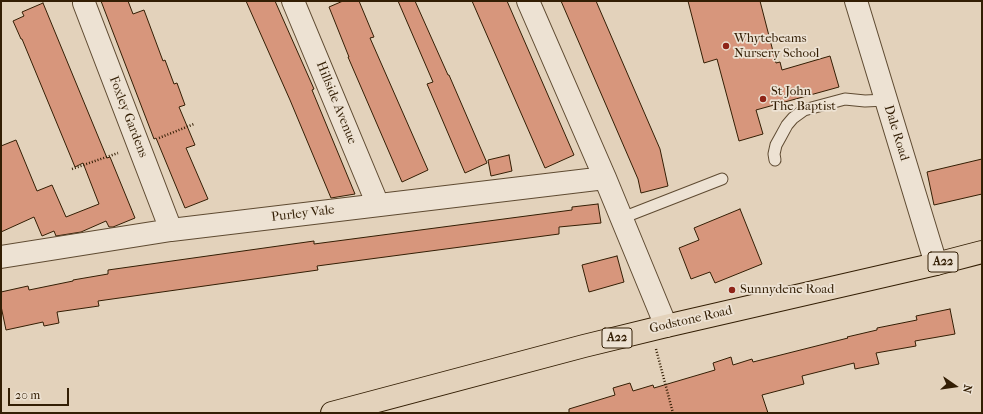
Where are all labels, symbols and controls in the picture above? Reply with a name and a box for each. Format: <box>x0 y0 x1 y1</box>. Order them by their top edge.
place label: Whytebeams Nursery School <box>734 31 819 62</box>
marker: Whytebeams Nursery School <box>721 41 731 51</box>
street label: Hillside Avenue <box>312 59 360 147</box>
street label: Foxley Gardens <box>105 74 151 160</box>
place label: St John The Baptist <box>771 84 836 115</box>
marker: St John The Baptist <box>758 94 768 104</box>
street label: Dale Road <box>880 103 912 163</box>
street label: Purley Vale <box>270 202 336 226</box>
road number: A22 <box>928 252 958 272</box>
place label: Sunnydene Road <box>740 282 834 298</box>
marker: Sunnydene Road <box>727 285 737 295</box>
street label: Godstone Road <box>648 303 734 337</box>
road number: A22 <box>602 328 632 348</box>
north arrow <box>935 366 975 406</box>
scale bar <box>10 380 71 406</box>
text: N <box>960 383 974 394</box>
text: 20 m <box>15 388 40 402</box>

